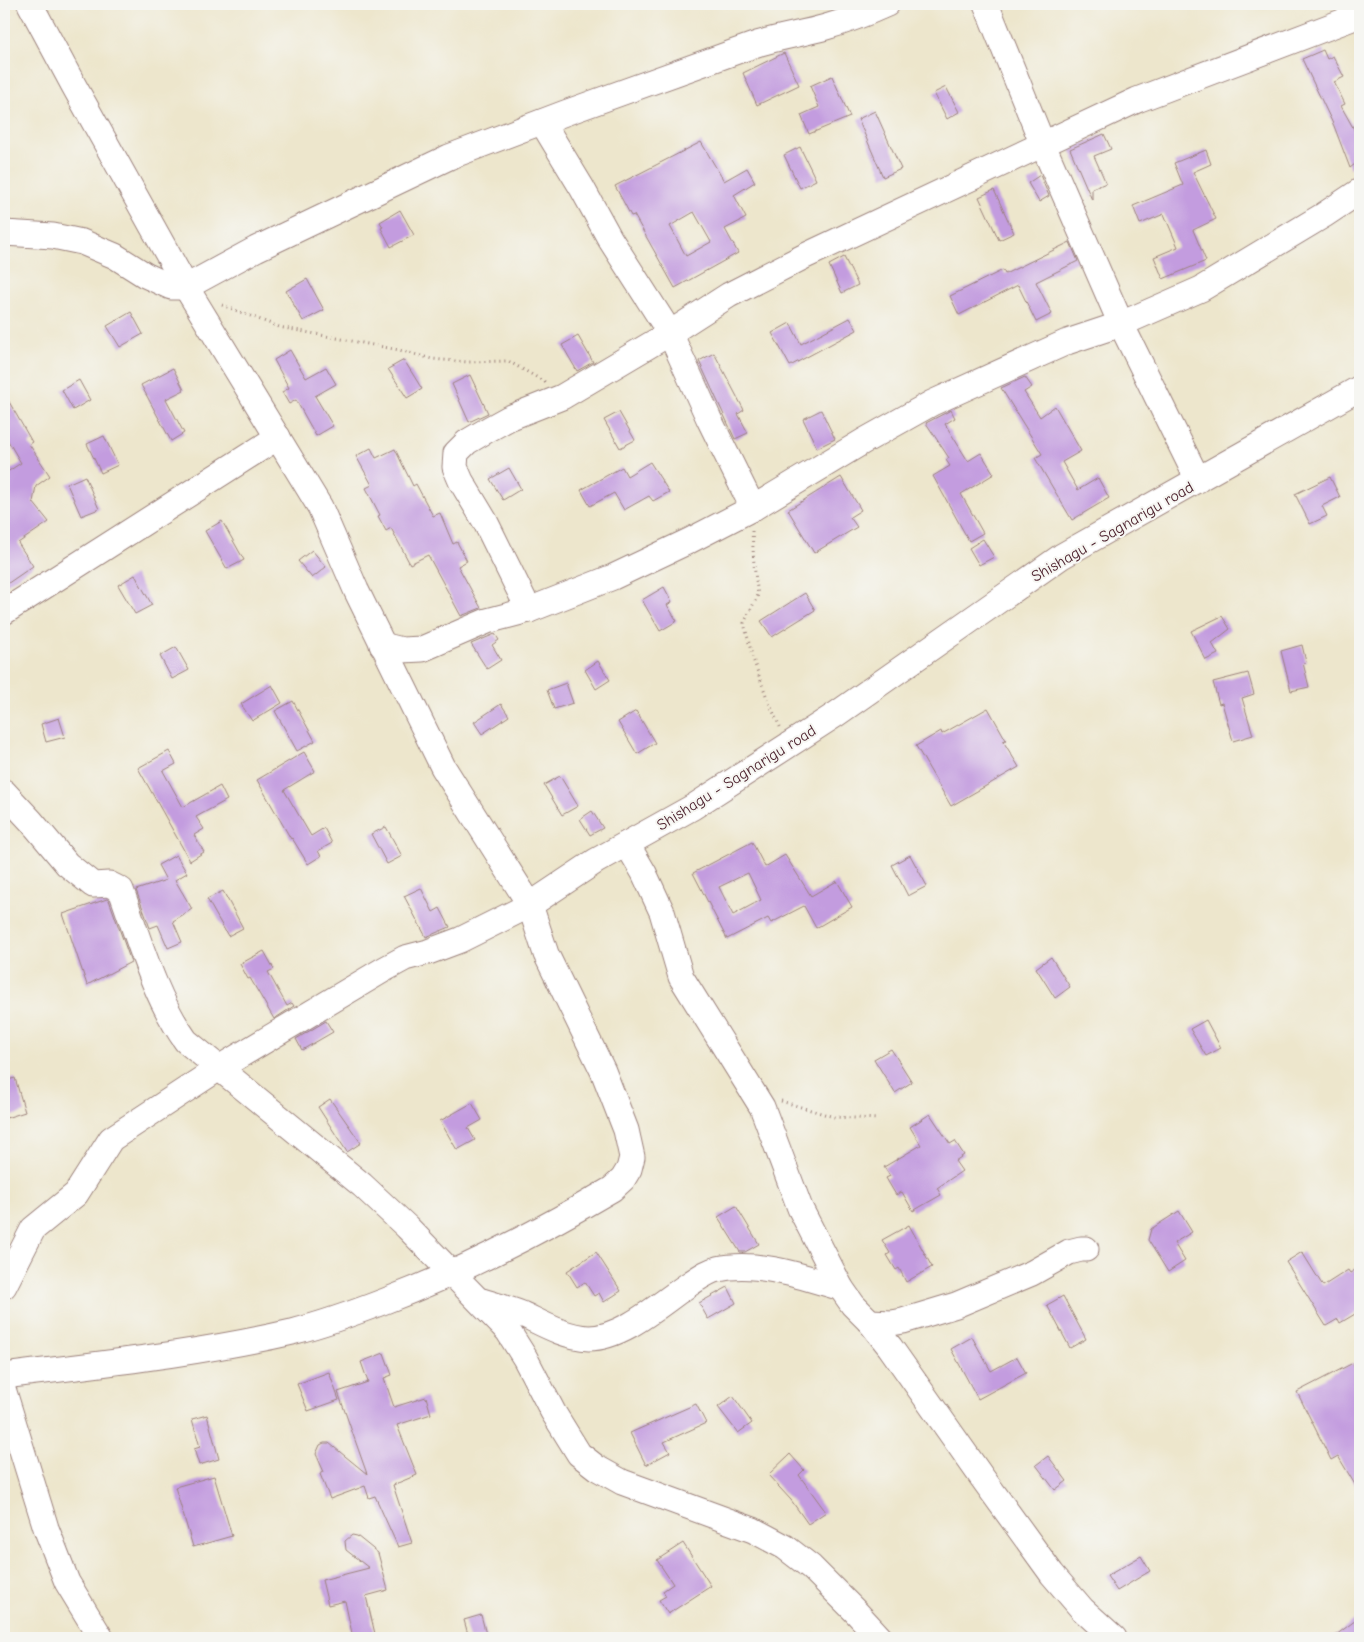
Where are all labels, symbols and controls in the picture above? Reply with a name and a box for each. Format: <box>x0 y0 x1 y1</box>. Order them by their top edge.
street label: Shishagu - Sagnarigu road <box>1028 478 1197 586</box>
street label: Shishagu - Sagnarigu road <box>654 721 819 834</box>

